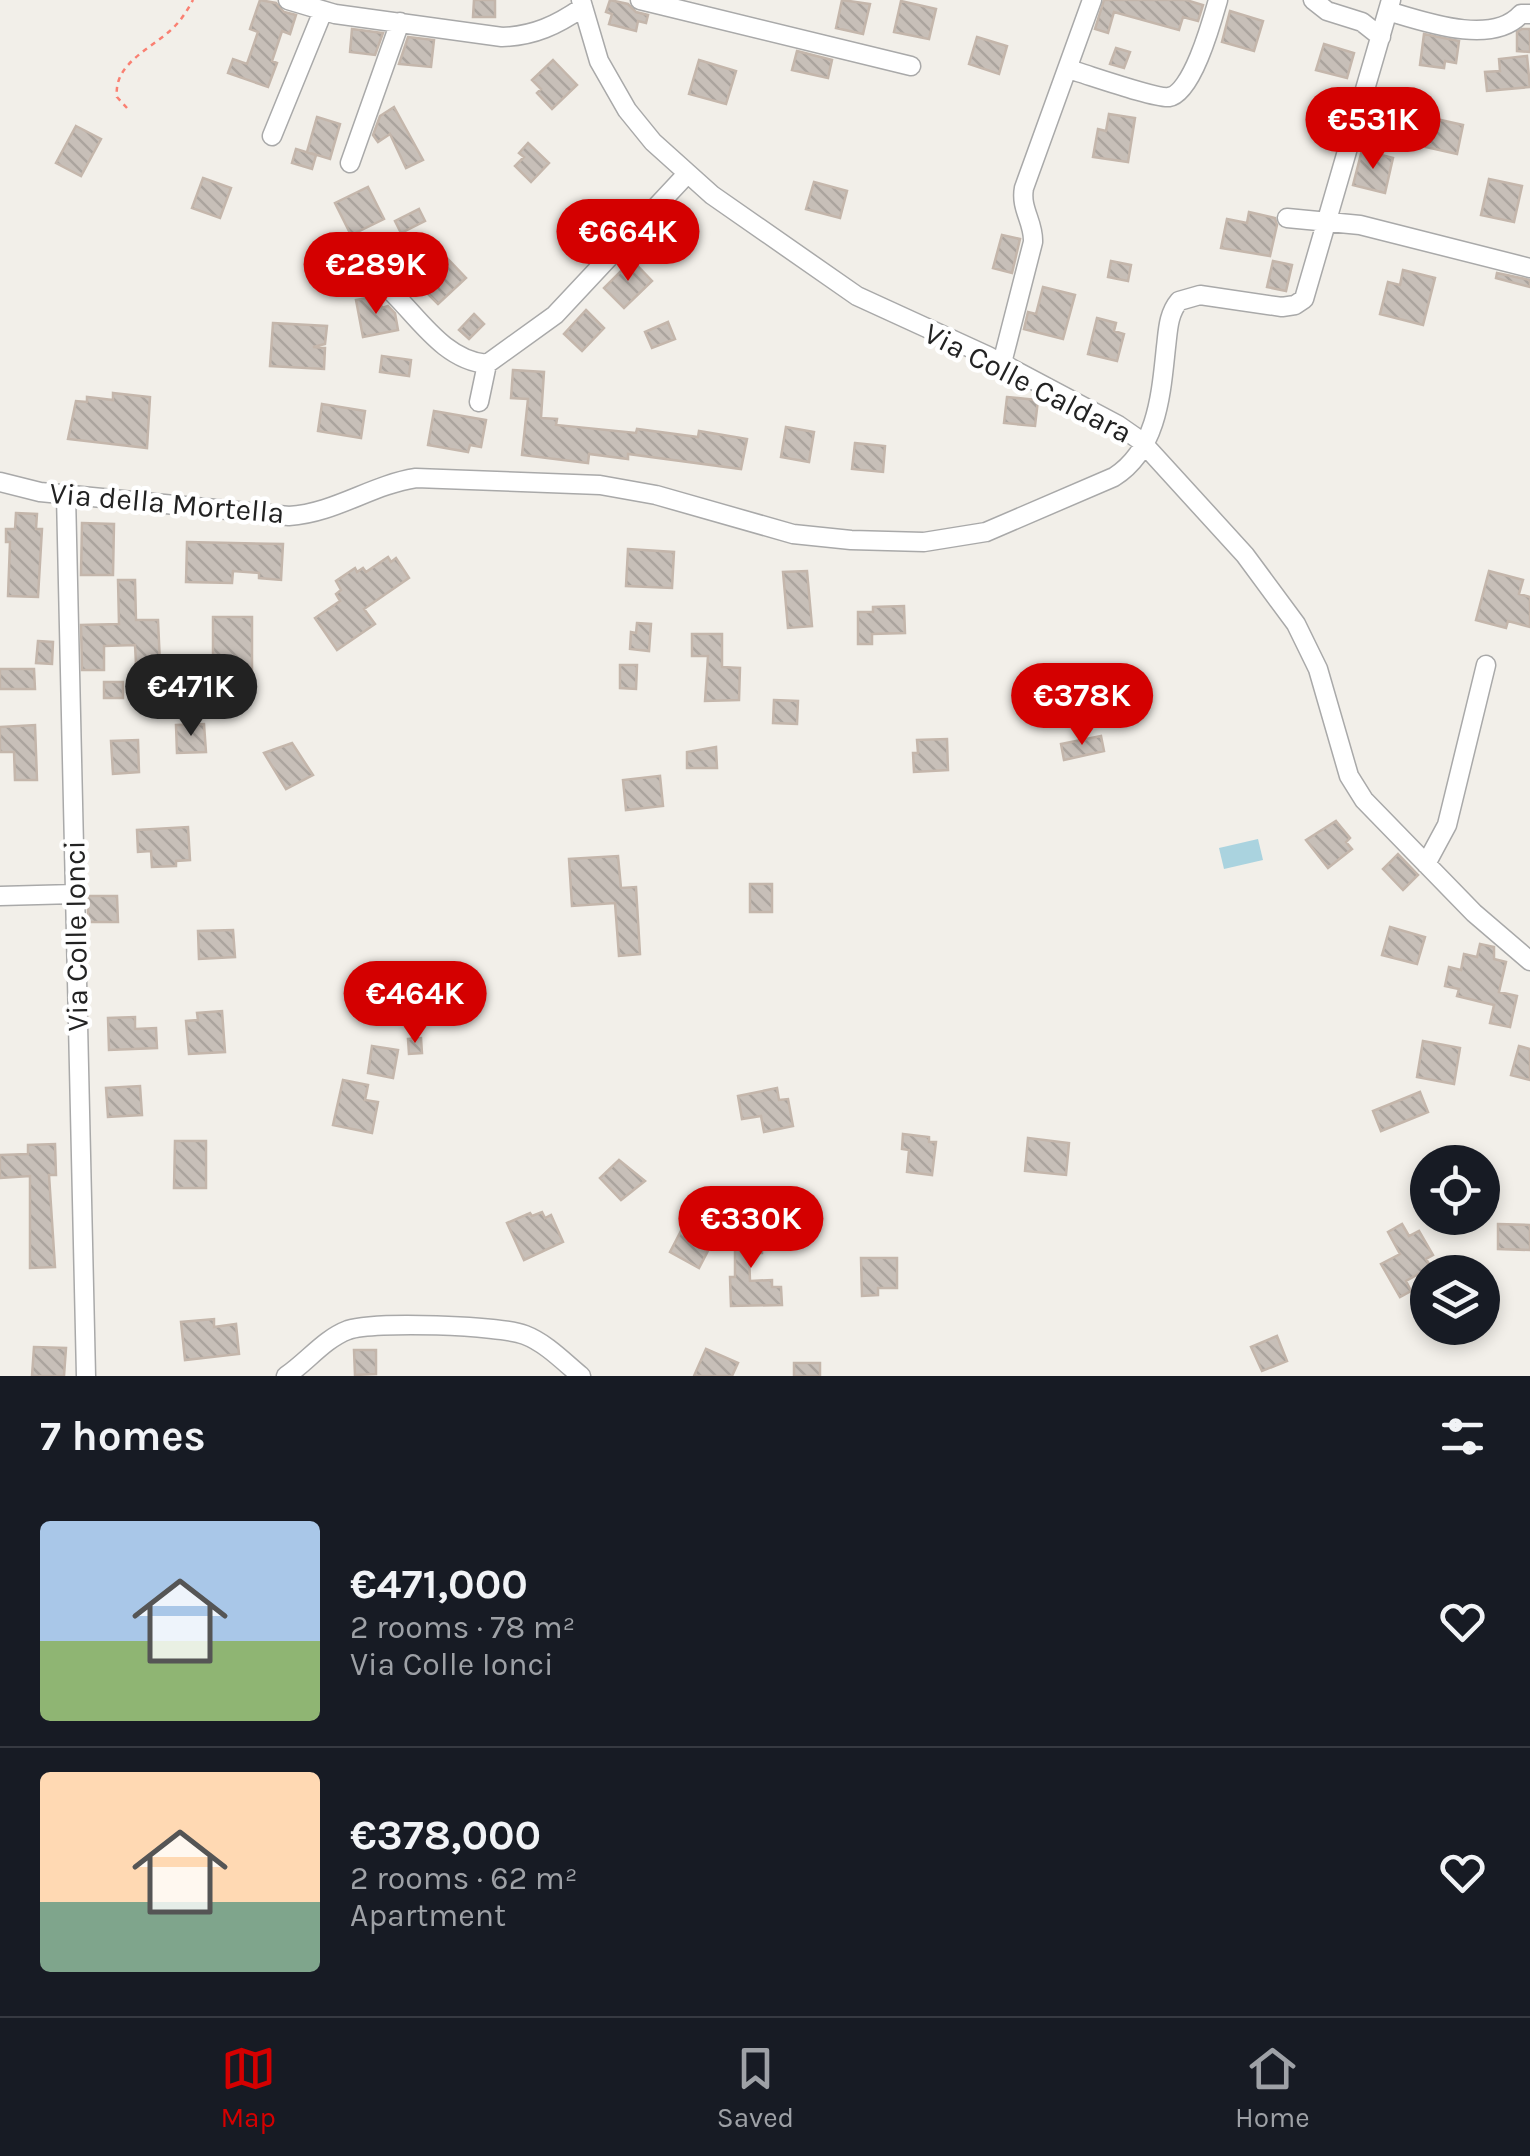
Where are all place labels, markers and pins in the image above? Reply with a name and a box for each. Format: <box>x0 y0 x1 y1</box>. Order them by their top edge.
pin: €531K <box>1303 87 1443 172</box>
pin: €664K <box>558 199 698 284</box>
pin: €289K <box>306 232 446 317</box>
pin: €471K <box>121 654 261 739</box>
pin: €378K <box>1012 663 1152 748</box>
pin: €464K <box>345 961 485 1046</box>
pin: €330K <box>681 1186 821 1271</box>

